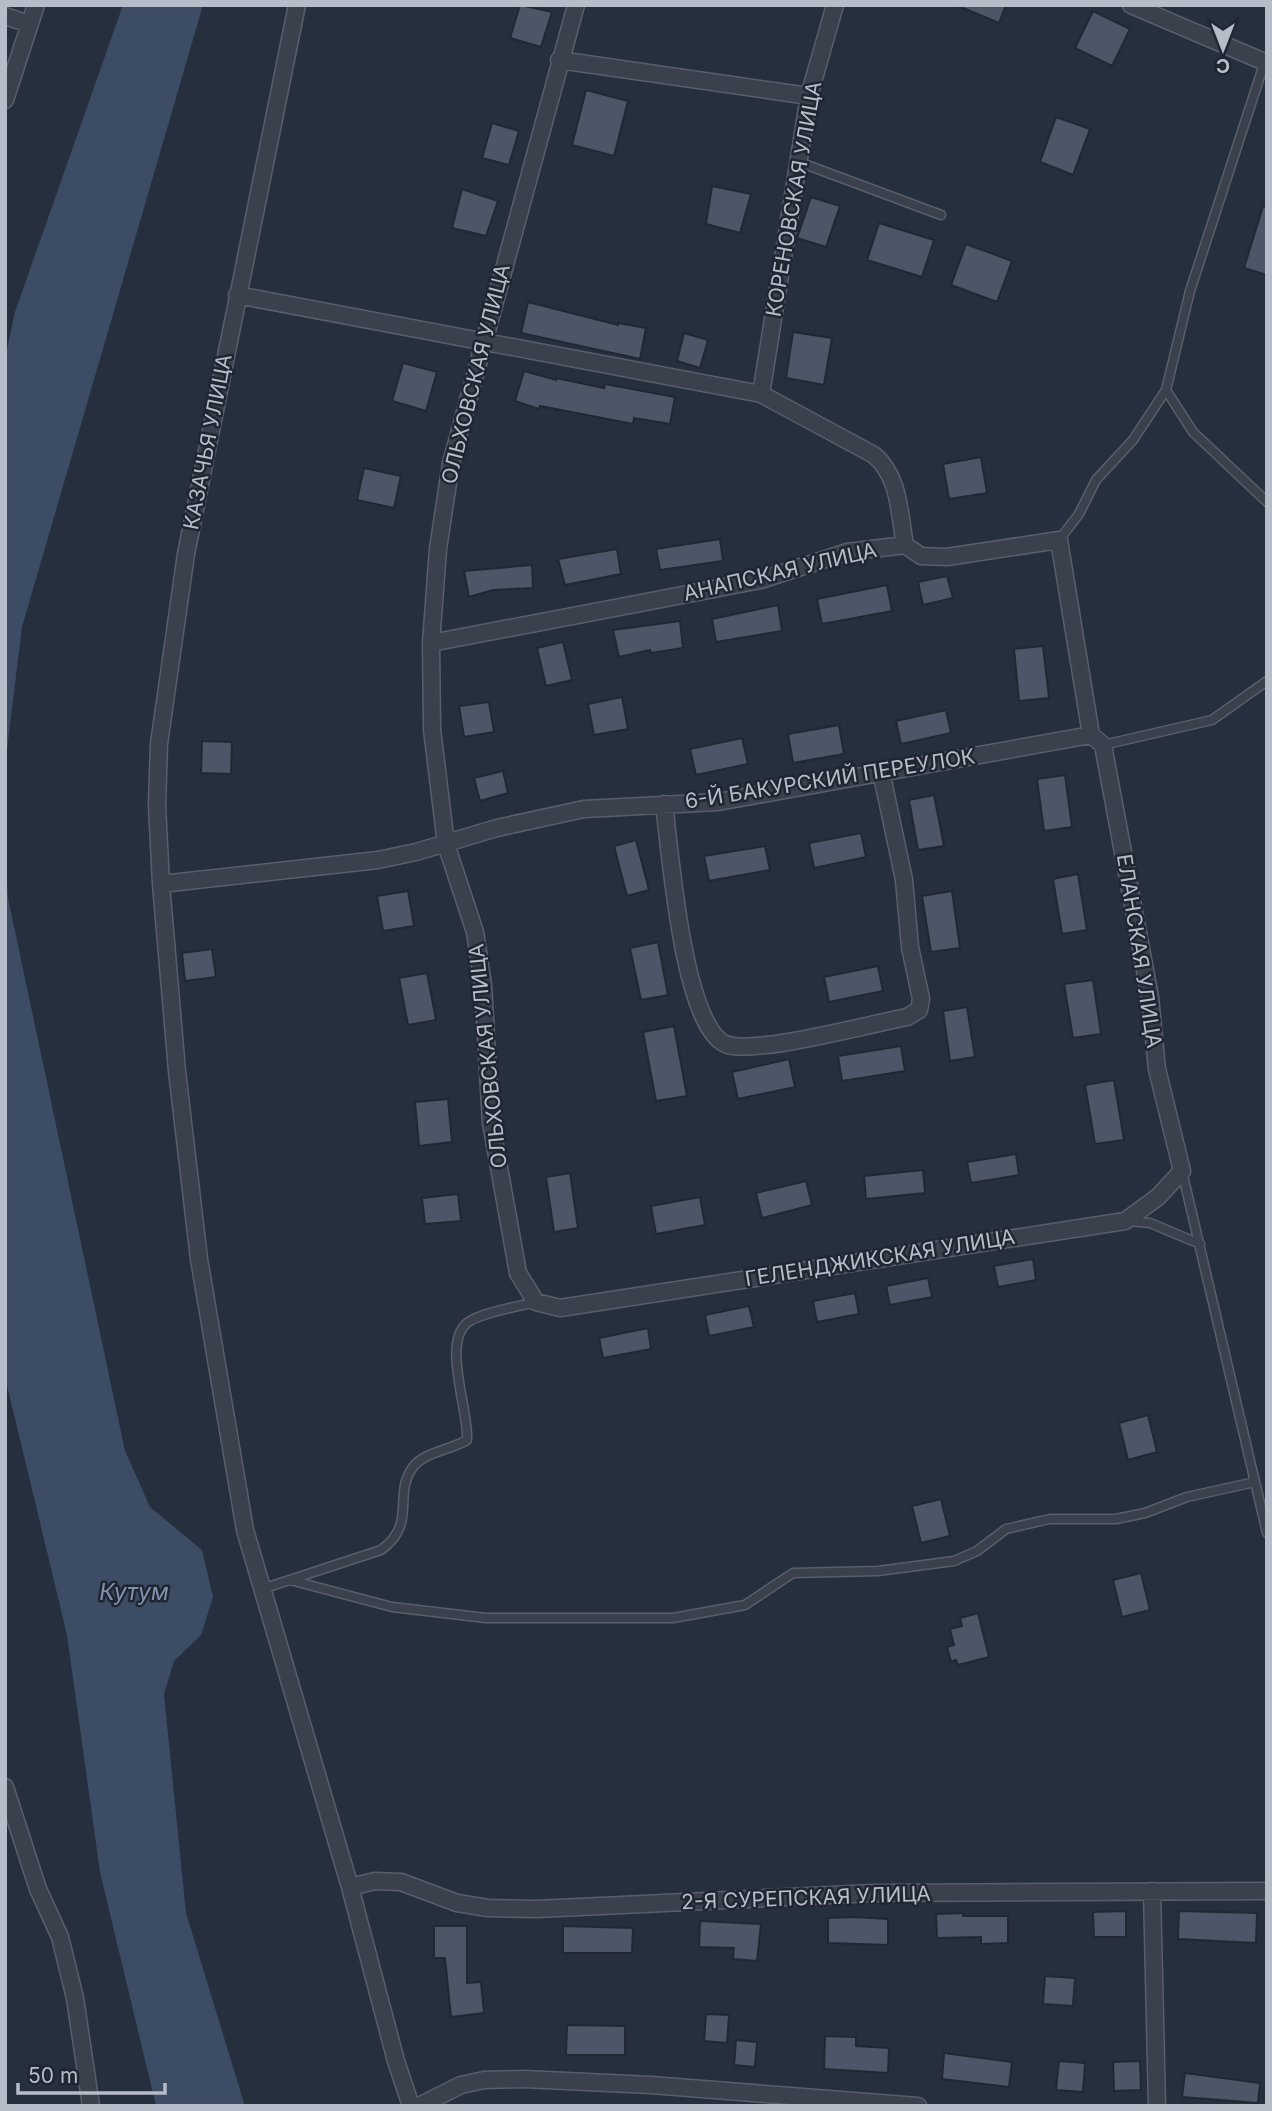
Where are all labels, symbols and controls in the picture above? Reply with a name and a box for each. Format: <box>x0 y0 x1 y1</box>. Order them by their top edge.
north arrow <box>1188 14 1258 84</box>
text: С <box>1216 54 1230 77</box>
street label: КОРЕНОВСКАЯ УЛИЦА <box>760 79 827 319</box>
street label: ОЛЬХОВСКАЯ УЛИЦА <box>436 261 515 487</box>
street label: КАЗАЧЬЯ УЛИЦА <box>178 352 237 532</box>
street label: АНАПСКАЯ УЛИЦА <box>681 537 879 606</box>
street label: 6-Й БАКУРСКИЙ ПЕРЕУЛОК <box>683 742 977 814</box>
street label: ЕЛАНСКАЯ УЛИЦА <box>1112 852 1167 1050</box>
street label: ОЛЬХОВСКАЯ УЛИЦА <box>463 942 512 1170</box>
street label: ГЕЛЕНДЖИКСКАЯ УЛИЦА <box>743 1224 1017 1291</box>
water label: Кутум <box>99 1578 169 1606</box>
street label: 2-Я СУРЕПСКАЯ УЛИЦА <box>681 1881 931 1914</box>
scale bar <box>18 2052 164 2096</box>
text: 50 m <box>28 2063 78 2088</box>

